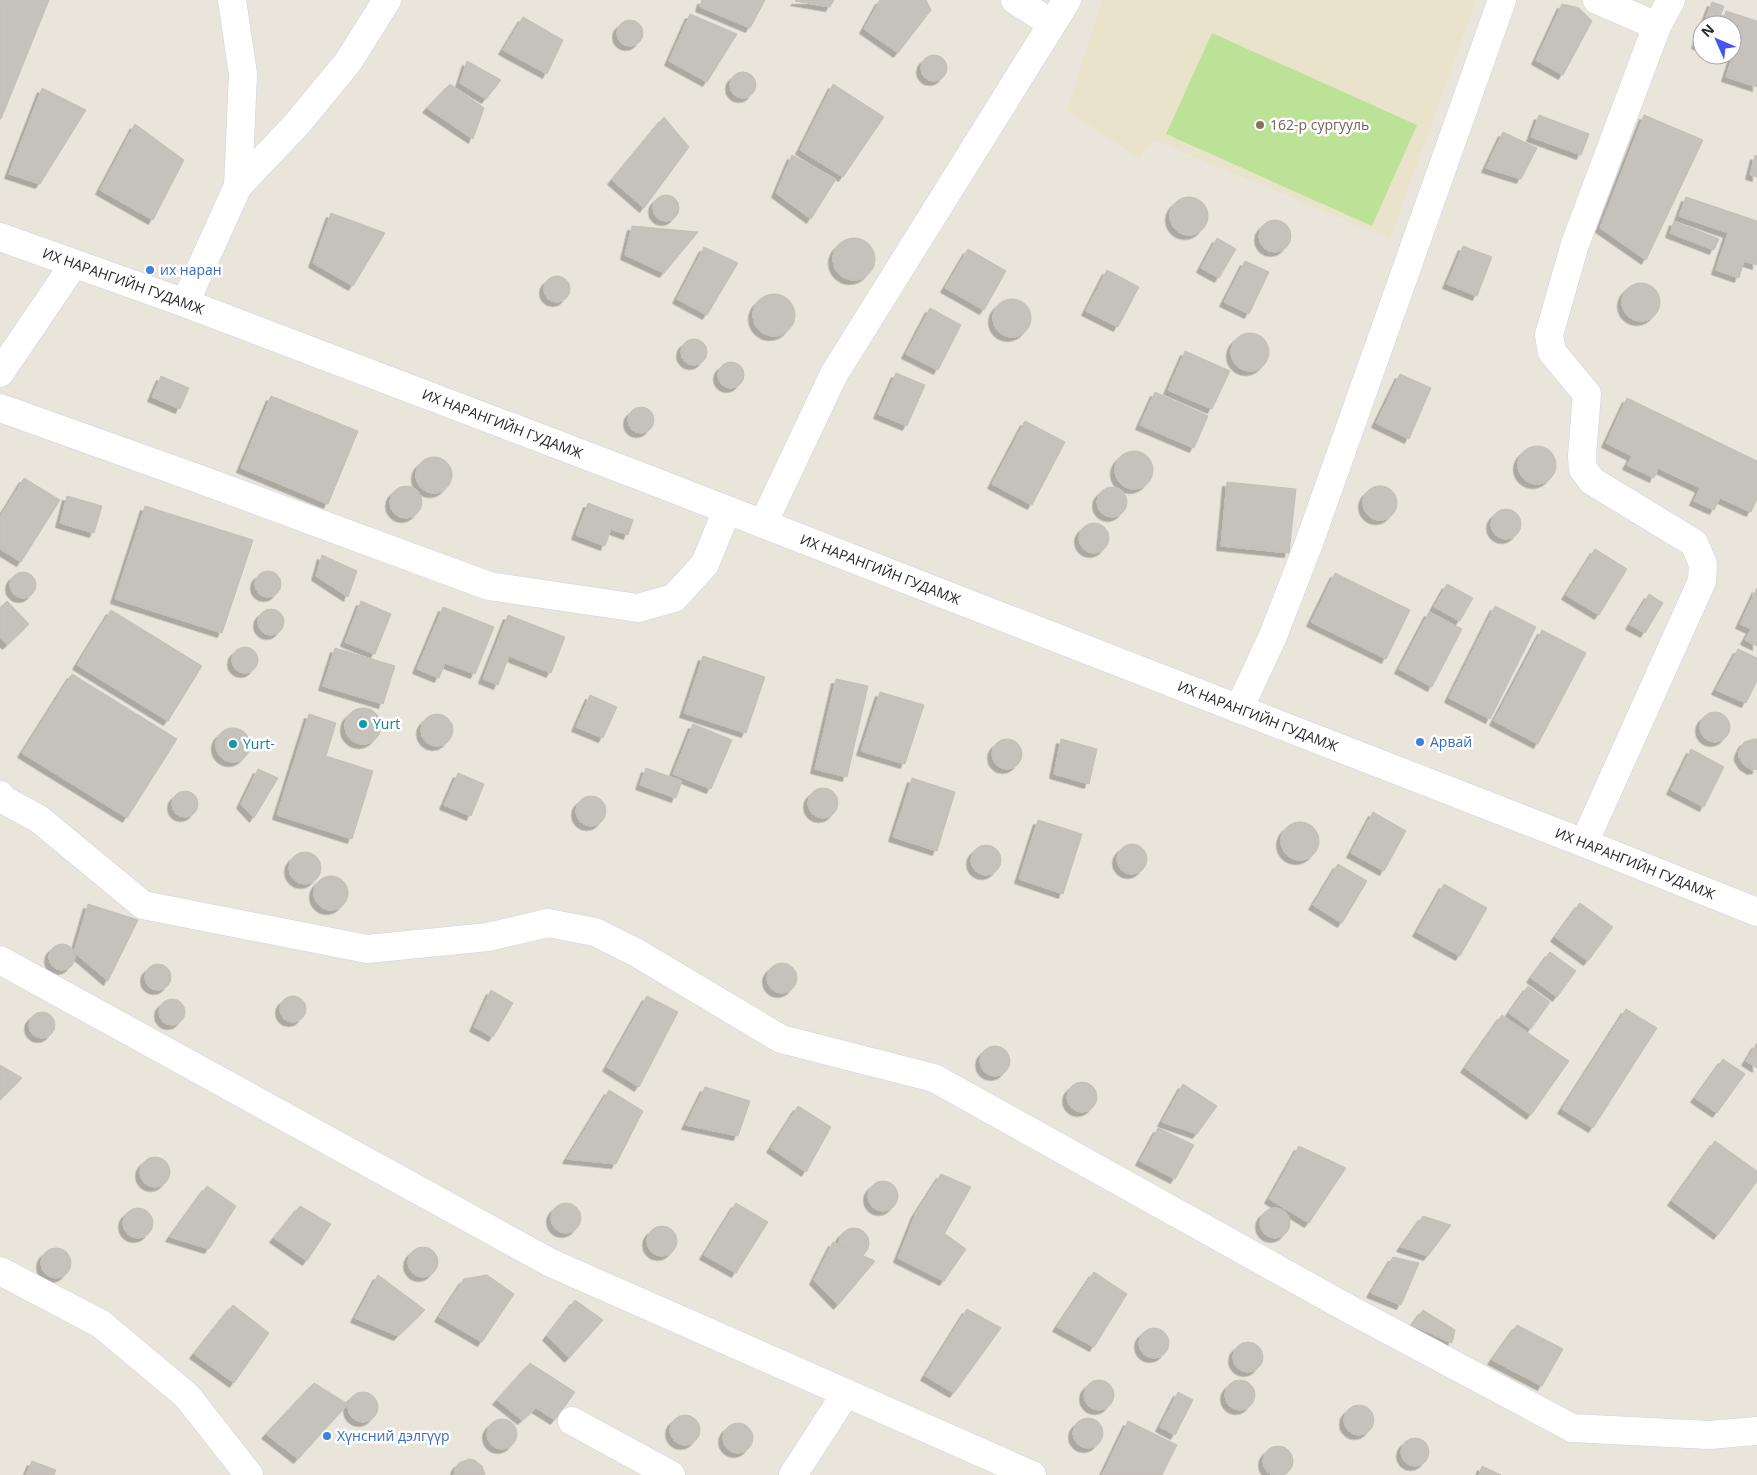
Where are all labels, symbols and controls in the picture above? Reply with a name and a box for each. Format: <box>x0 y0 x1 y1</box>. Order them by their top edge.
north arrow <box>1692 15 1742 65</box>
text: N <box>1697 20 1718 41</box>
place label: 162-р сургууль <box>1270 115 1369 134</box>
marker: 162-р сургууль <box>1254 119 1266 131</box>
street label: ИХ НАРАНГИЙН ГУДАМЖ <box>40 243 207 319</box>
place label: их наран <box>160 260 222 279</box>
marker: их наран <box>144 264 156 276</box>
street label: ИХ НАРАНГИЙН ГУДАМЖ <box>420 384 586 463</box>
street label: ИХ НАРАНГИЙН ГУДАМЖ <box>798 529 964 609</box>
street label: ИХ НАРАНГИЙН ГУДАМЖ <box>1175 676 1341 756</box>
place label: Yurt <box>373 714 400 733</box>
marker: Yurt <box>357 718 369 730</box>
place label: Арвай <box>1430 732 1472 751</box>
place label: Yurt- <box>243 734 275 753</box>
marker: Арвай <box>1414 736 1426 748</box>
marker: Yurt- <box>227 738 239 750</box>
street label: ИХ НАРАНГИЙН ГУДАМЖ <box>1553 823 1718 903</box>
place label: Хүнсний дэлгүүр <box>337 1426 450 1445</box>
marker: Хүнсний дэлгүүр <box>321 1430 333 1442</box>

